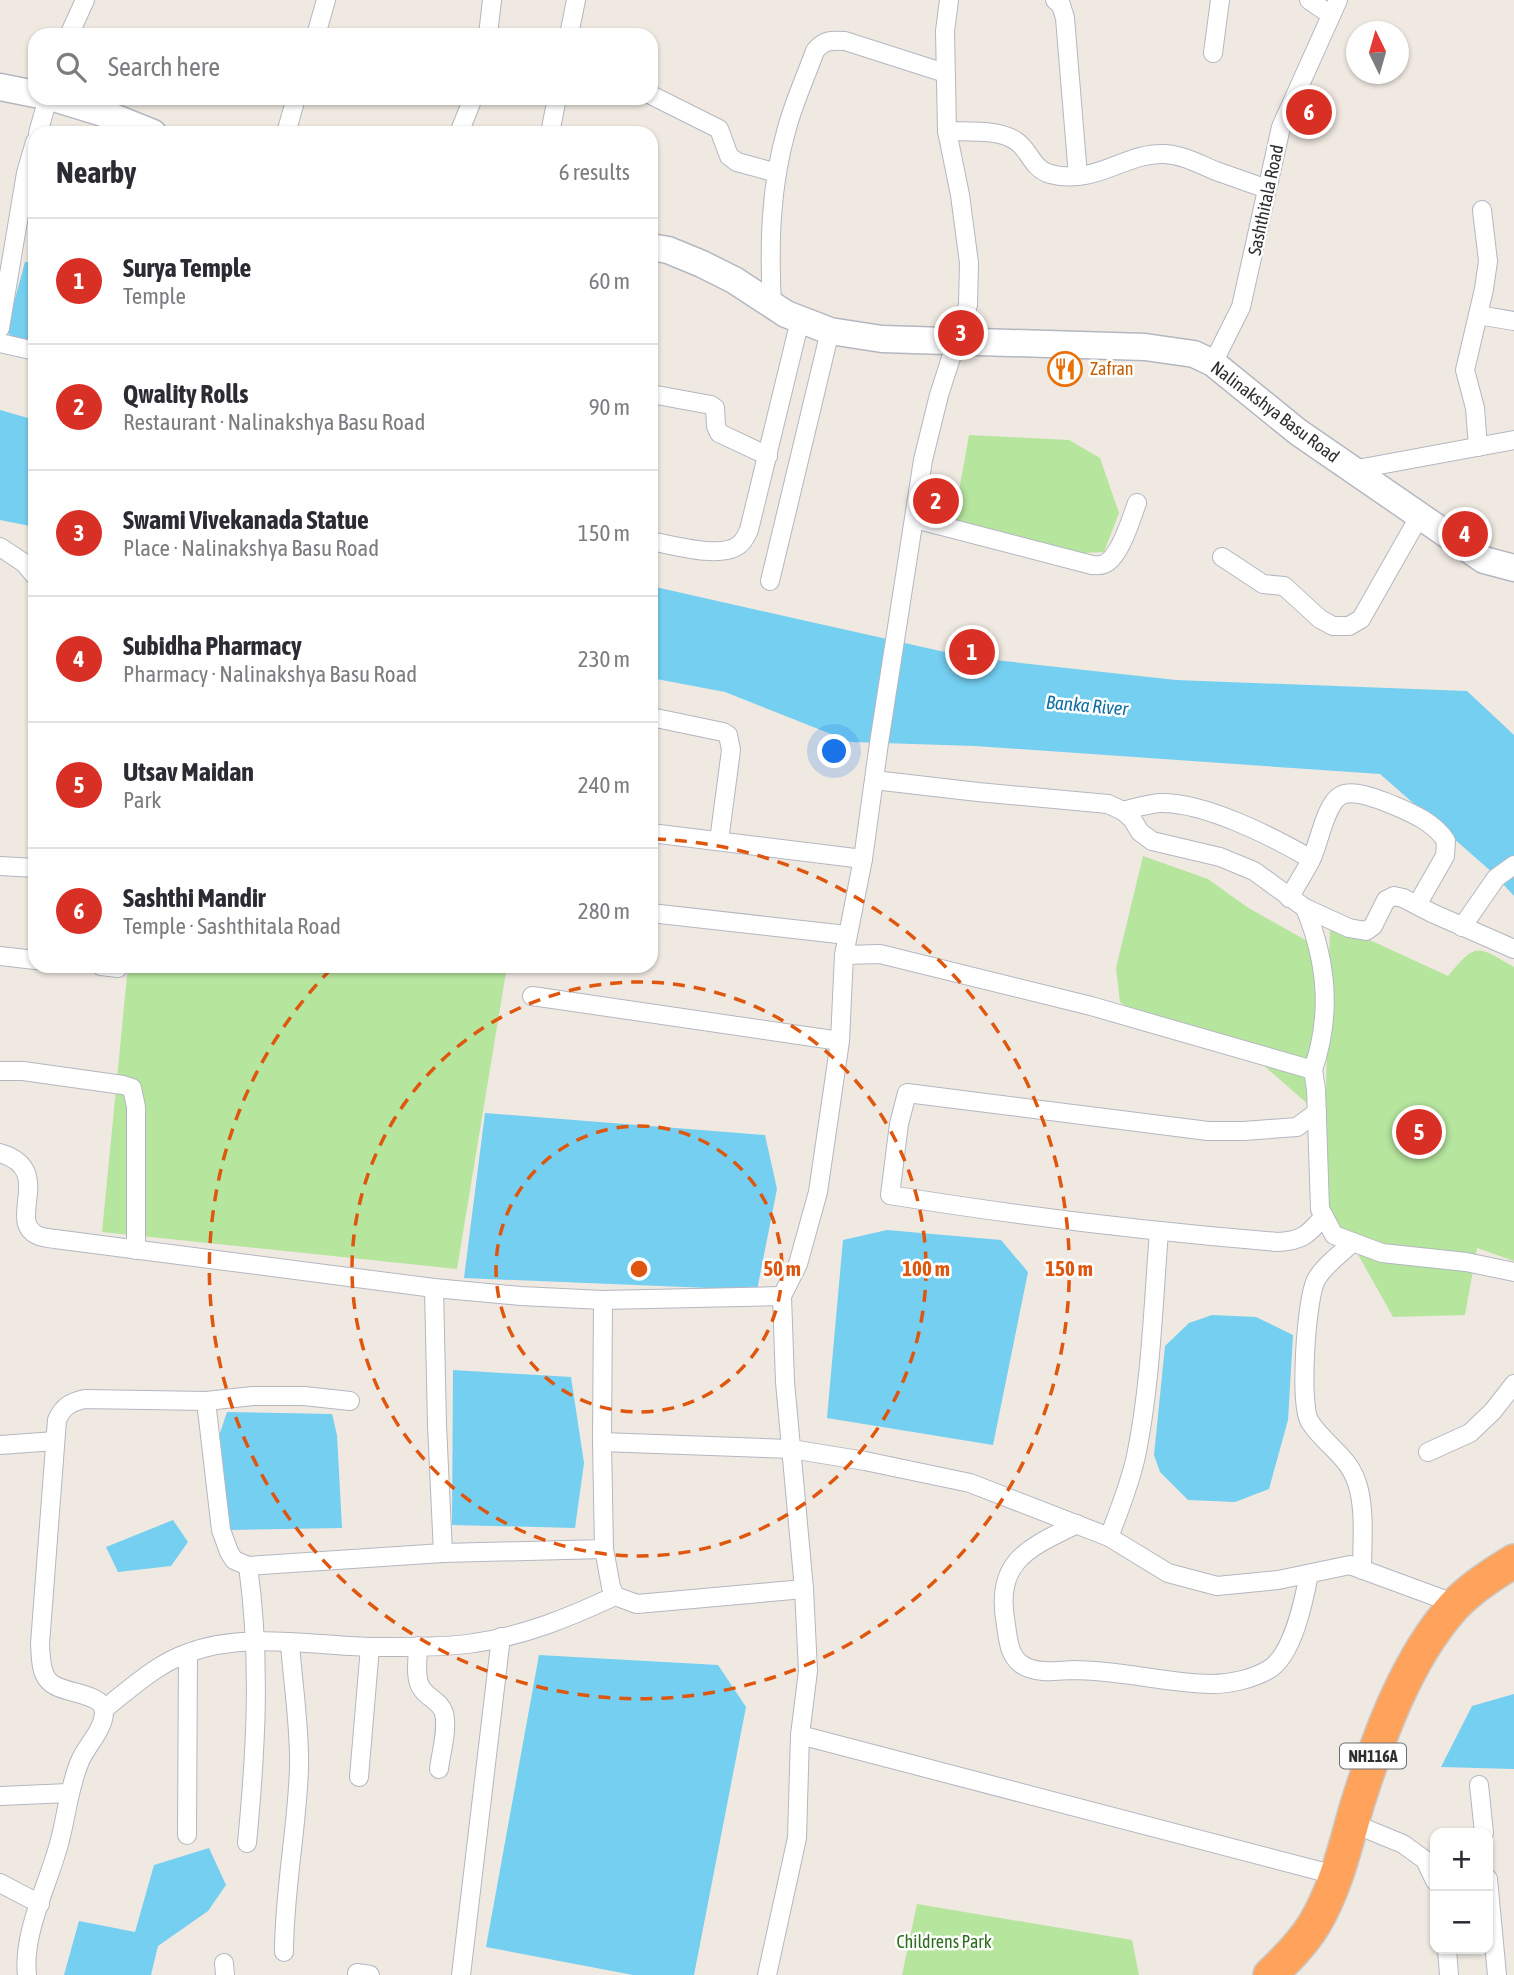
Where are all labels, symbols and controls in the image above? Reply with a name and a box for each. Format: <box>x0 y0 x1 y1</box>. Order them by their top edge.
north arrow <box>1346 21 1409 84</box>
search box <box>28 28 658 105</box>
icon: search <box>52 48 90 86</box>
text: Search here <box>108 52 220 82</box>
pin: 6 <box>1286 86 1332 138</box>
street label: Sashthitala Road <box>1244 143 1287 257</box>
text: Nearby <box>56 155 136 189</box>
text: 6 results <box>559 159 630 185</box>
text: Surya Temple <box>123 253 251 283</box>
text: 1 <box>74 268 84 294</box>
text: 60 m <box>589 268 630 294</box>
text: Temple <box>123 283 186 309</box>
pin: 3 <box>938 307 984 359</box>
restaurant icon: Zafran <box>1046 350 1084 388</box>
street label: Nalinakshya Basu Road <box>1207 357 1343 467</box>
place label: Zafran <box>1090 358 1134 379</box>
text: Qwality Rolls <box>123 379 248 409</box>
text: 2 <box>74 394 84 420</box>
text: 90 m <box>589 394 630 420</box>
text: Restaurant · Nalinakshya Basu Road <box>123 409 425 435</box>
pin: 2 <box>913 475 959 527</box>
text: Swami Vivekanada Statue <box>123 505 369 535</box>
pin: 4 <box>1442 508 1488 560</box>
text: 3 <box>74 520 84 546</box>
text: 150 m <box>578 520 630 546</box>
text: Place · Nalinakshya Basu Road <box>123 535 379 561</box>
pin: 1 <box>949 626 995 678</box>
text: Subidha Pharmacy <box>123 631 302 661</box>
text: 4 <box>74 646 84 672</box>
text: 230 m <box>578 646 630 672</box>
text: Pharmacy · Nalinakshya Basu Road <box>123 661 417 687</box>
water label: Banka River <box>1045 690 1130 720</box>
your location <box>817 734 851 768</box>
text: Utsav Maidan <box>123 757 254 787</box>
text: 5 <box>74 772 84 798</box>
text: 240 m <box>578 772 630 798</box>
text: Park <box>123 787 161 813</box>
text: Sashthi Mandir <box>123 883 266 913</box>
text: 6 <box>74 898 84 924</box>
text: 280 m <box>578 898 630 924</box>
text: Temple · Sashthitala Road <box>123 913 341 939</box>
pin: 5 <box>1396 1106 1442 1158</box>
text: 50 m <box>763 1256 801 1280</box>
text: 100 m <box>902 1256 950 1280</box>
text: 150 m <box>1045 1256 1093 1280</box>
centre of rings <box>627 1257 651 1281</box>
road number: NH116A <box>1340 1744 1406 1768</box>
map controls <box>1430 1828 1493 1954</box>
button: + <box>1430 1828 1493 1891</box>
button: − <box>1430 1891 1493 1954</box>
park label: Childrens Park <box>896 1931 992 1952</box>

